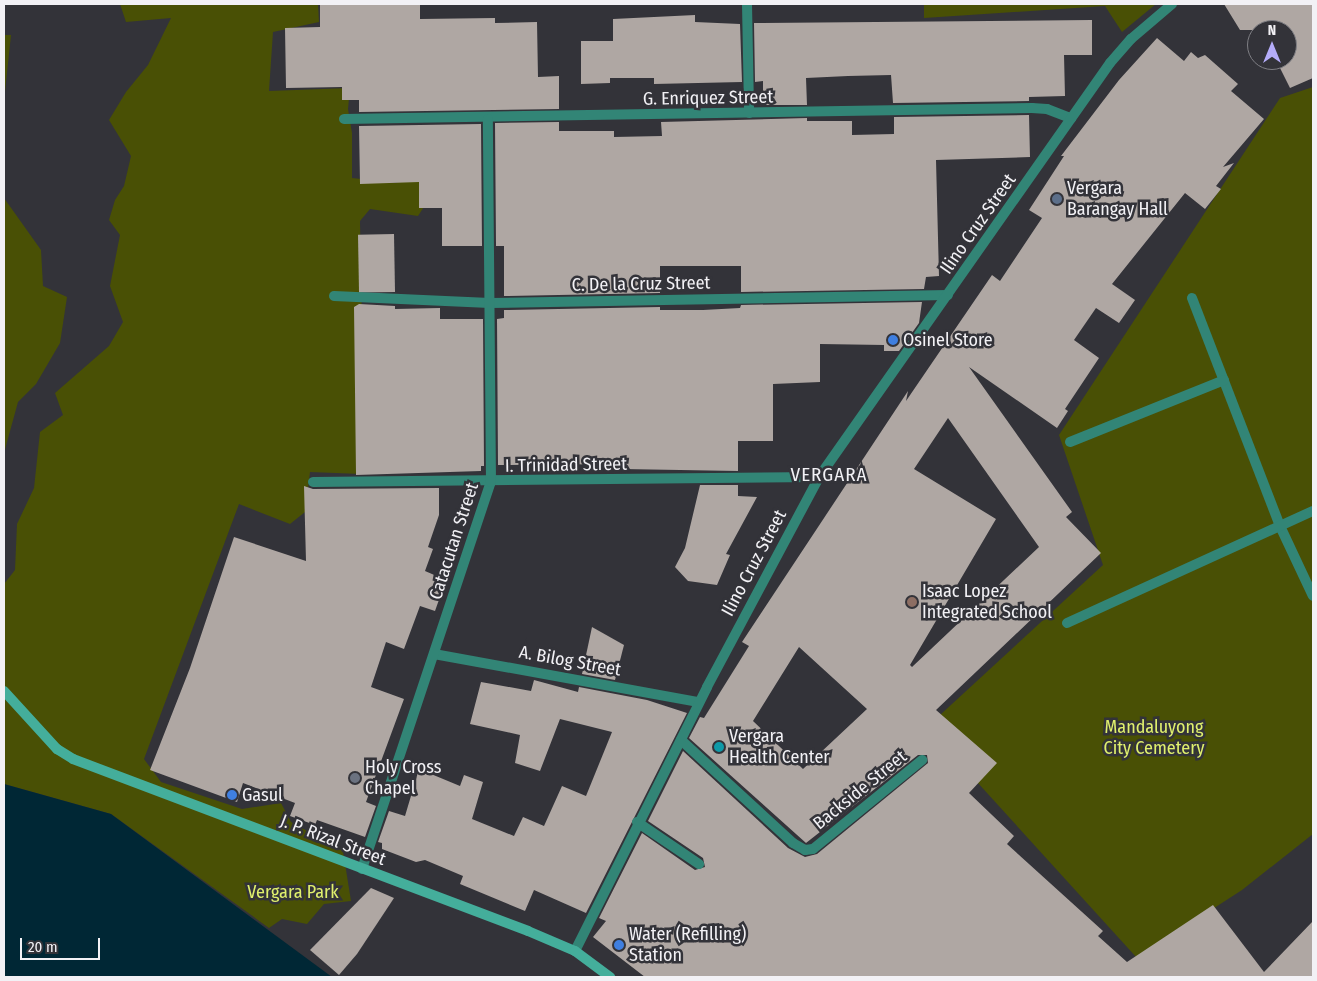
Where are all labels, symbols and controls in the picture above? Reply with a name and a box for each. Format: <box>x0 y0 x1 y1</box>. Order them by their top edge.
north arrow <box>1247 20 1297 70</box>
text: N <box>1268 22 1276 39</box>
street label: G. Enriquez Street <box>643 86 773 110</box>
street label: Ilino Cruz Street <box>935 170 1021 278</box>
place label: Vergara Barangay Hall <box>1067 178 1168 220</box>
marker: Vergara Barangay Hall <box>1051 193 1063 205</box>
street label: C. De la Cruz Street <box>571 272 711 296</box>
place label: Osinel Store <box>903 329 993 351</box>
marker: Osinel Store <box>887 334 899 346</box>
street label: I. Trinidad Street <box>505 453 627 477</box>
district label: VERGARA <box>790 464 868 486</box>
street label: Catacutan Street <box>425 480 483 602</box>
street label: Ilino Cruz Street <box>717 506 791 620</box>
place label: Isaac Lopez Integrated School <box>922 581 1052 624</box>
marker: Isaac Lopez Integrated School <box>906 596 918 608</box>
street label: A. Bilog Street <box>517 641 623 681</box>
park label: Mandaluyong City Cemetery <box>1104 717 1204 760</box>
place label: Vergara Health Center <box>729 726 830 769</box>
marker: Vergara Health Center <box>713 741 725 753</box>
street label: Backside Street <box>809 746 911 834</box>
place label: Holy Cross Chapel <box>365 757 442 800</box>
marker: Holy Cross Chapel <box>349 772 361 784</box>
place label: Gasul <box>242 784 283 806</box>
marker: Gasul <box>226 789 238 801</box>
street label: J. P. Rizal Street <box>277 810 389 870</box>
park label: Vergara Park <box>247 881 339 903</box>
place label: Water (Refilling) Station <box>629 924 746 966</box>
scale bar <box>22 928 102 960</box>
text: 20 m <box>28 938 58 956</box>
marker: Water (Refilling) Station <box>613 939 625 951</box>

